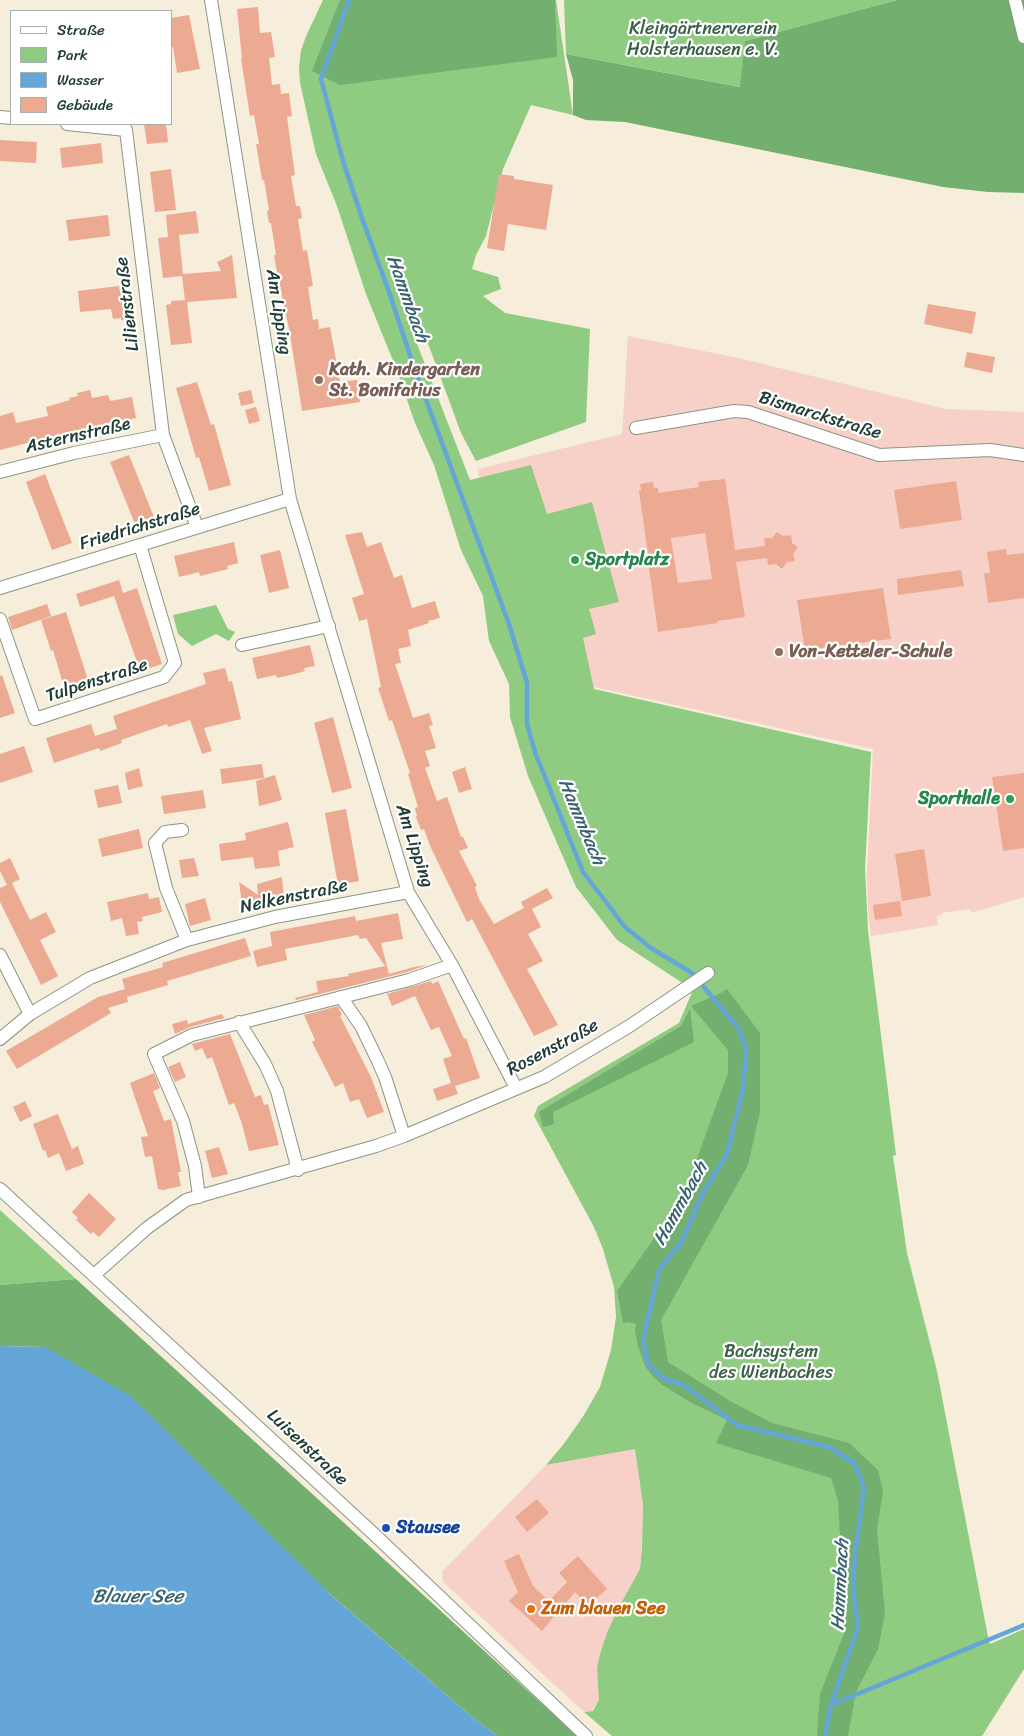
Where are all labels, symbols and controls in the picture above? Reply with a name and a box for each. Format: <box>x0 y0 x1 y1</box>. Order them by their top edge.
legend <box>10 10 172 125</box>
text: Straße <box>57 17 105 43</box>
park label: Kleingärtnerverein Holsterhausen e. V. <box>627 18 779 60</box>
text: Park <box>57 42 88 68</box>
text: Wasser <box>57 67 104 93</box>
text: Gebäude <box>57 92 113 118</box>
water label: Hammbach <box>381 252 433 346</box>
street label: Lilienstraße <box>111 255 145 353</box>
street label: Am Lipping <box>261 268 295 356</box>
place label: Kath. Kindergarten St. Bonifatius <box>329 359 480 402</box>
marker: Kath. Kindergarten St. Bonifatius <box>313 374 325 386</box>
street label: Bismarckstraße <box>756 387 884 445</box>
street label: Asternstraße <box>23 413 133 459</box>
street label: Friedrichstraße <box>77 498 203 556</box>
place label: Sportplatz <box>585 549 669 571</box>
marker: Sportplatz <box>569 554 581 566</box>
place label: Von-Ketteler-Schule <box>789 641 952 663</box>
marker: Von-Ketteler-Schule <box>773 646 785 658</box>
street label: Tulpenstraße <box>43 654 151 708</box>
water label: Hammbach <box>553 776 609 868</box>
place label: Sporthalle <box>918 788 1000 810</box>
marker: Sporthalle <box>1004 793 1016 805</box>
street label: Am Lipping <box>390 802 438 890</box>
street label: Nelkenstraße <box>238 875 350 919</box>
street label: Rosenstraße <box>504 1015 602 1081</box>
water label: Hammbach <box>649 1159 713 1249</box>
park label: Bachsystem des Wienbaches <box>709 1341 833 1384</box>
street label: Luisenstraße <box>262 1405 352 1491</box>
place label: Stausee <box>396 1517 460 1539</box>
marker: Stausee <box>380 1522 392 1534</box>
water label: Hammbach <box>827 1539 855 1631</box>
water label: Blauer See <box>93 1586 183 1608</box>
place label: Zum blauen See <box>541 1598 666 1620</box>
marker: Zum blauen See <box>525 1603 537 1615</box>

